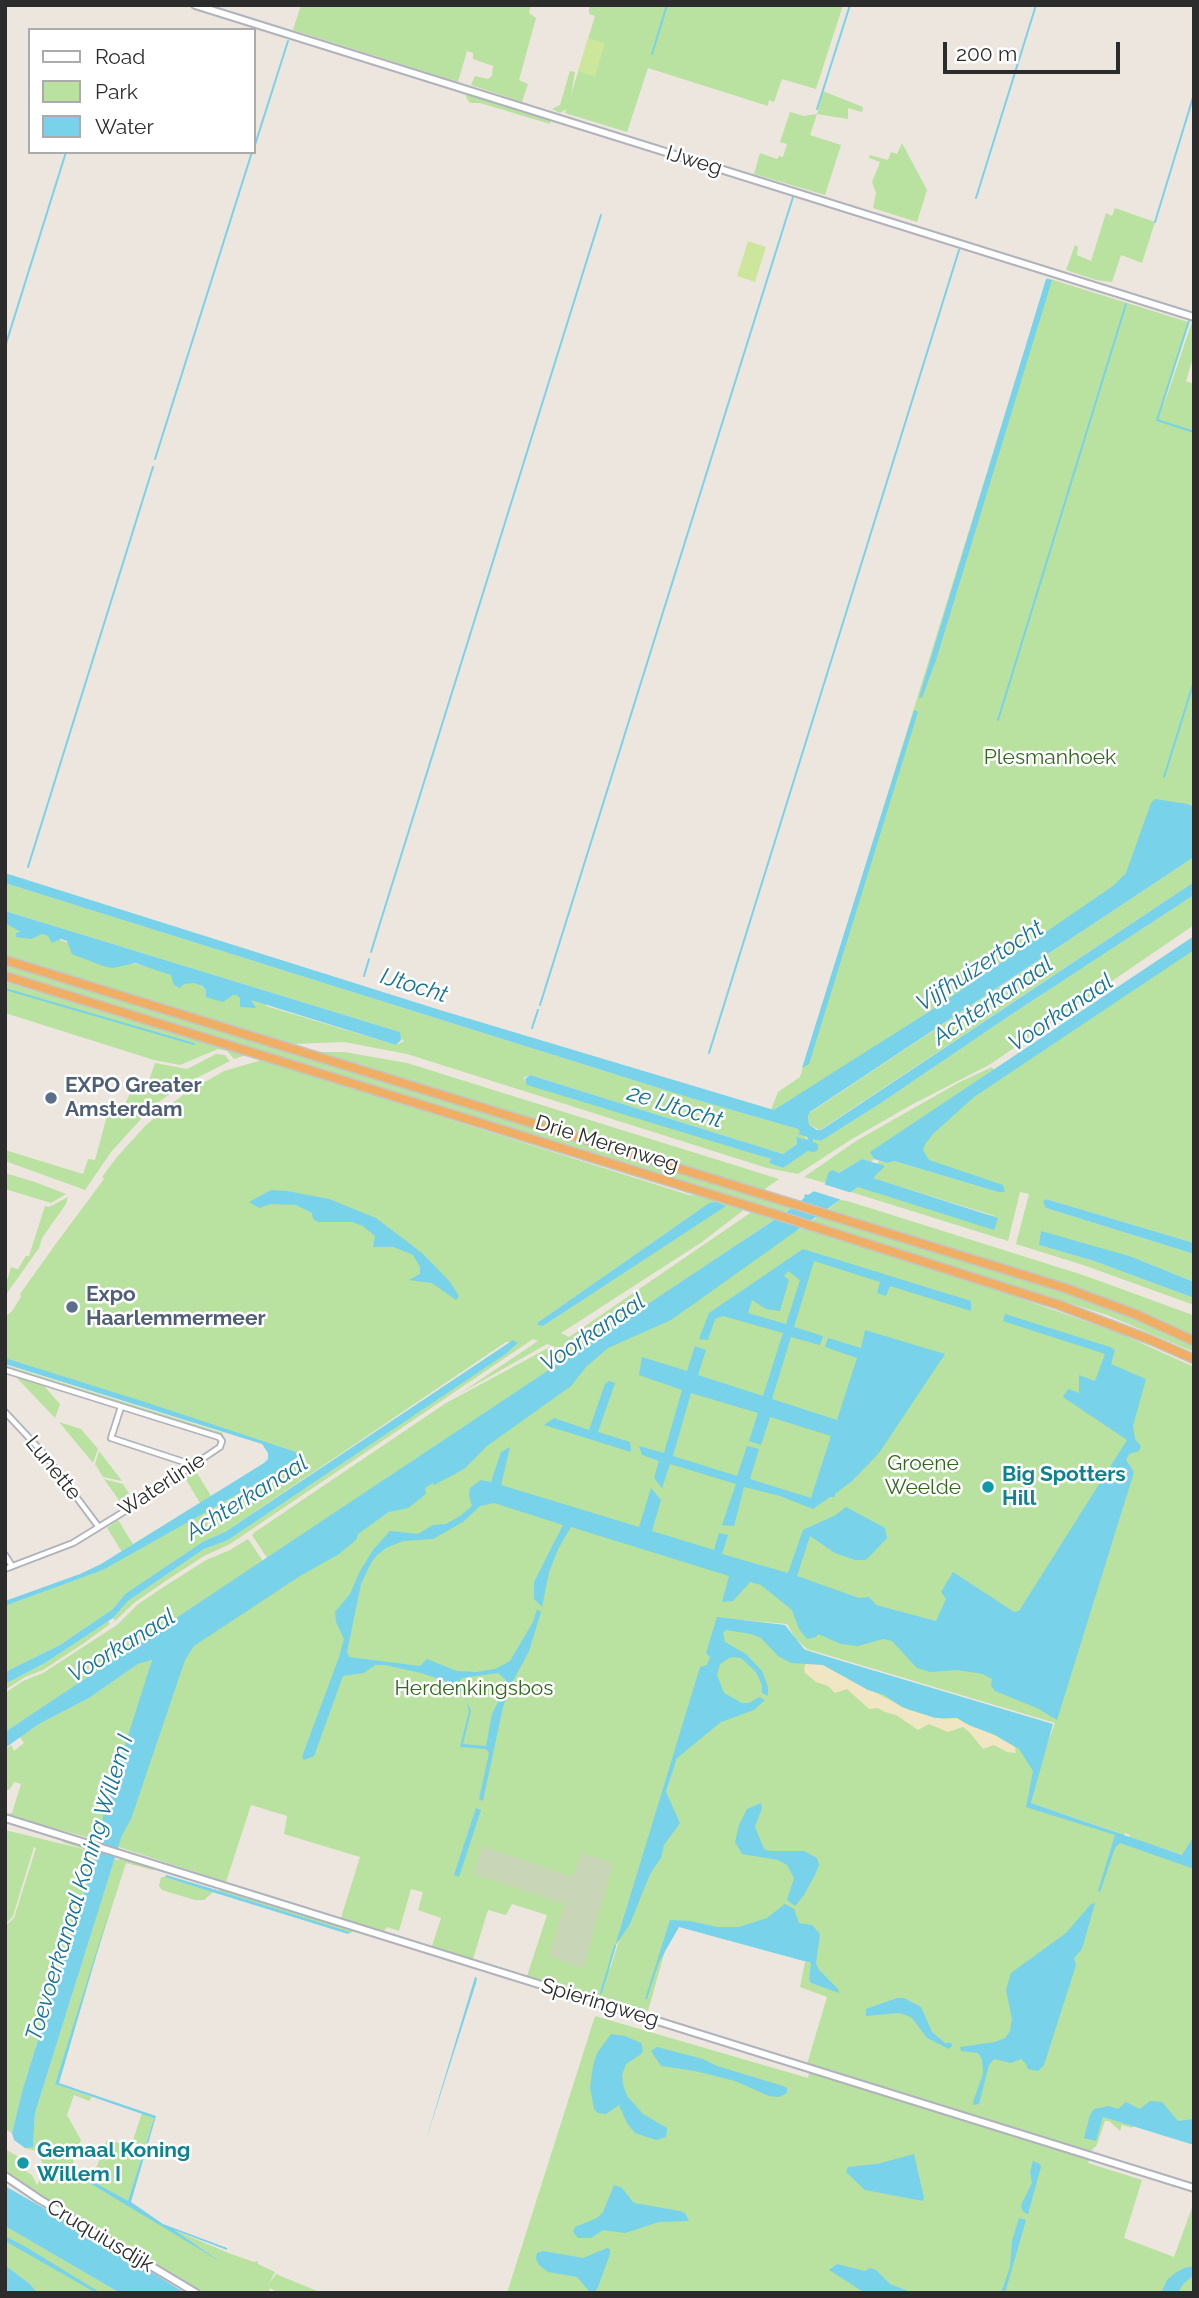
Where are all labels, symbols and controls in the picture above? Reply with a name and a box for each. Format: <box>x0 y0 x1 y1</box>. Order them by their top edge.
legend <box>28 28 256 154</box>
scale bar <box>947 28 1124 72</box>
text: 200 m <box>956 41 1017 66</box>
text: Road <box>95 44 145 69</box>
text: Park <box>95 79 138 104</box>
text: Water <box>95 114 154 139</box>
street label: IJweg <box>663 141 725 181</box>
park label: Plesmanhoek <box>984 745 1116 771</box>
water label: Vijfhuizertocht <box>911 915 1049 1017</box>
water label: Achterkanaal <box>928 951 1058 1051</box>
water label: IJtocht <box>377 963 451 1009</box>
water label: Voorkanaal <box>1003 968 1119 1058</box>
place label: EXPO Greater Amsterdam <box>65 1073 202 1123</box>
water label: 2e IJtocht <box>624 1079 726 1135</box>
marker: EXPO Greater Amsterdam <box>43 1090 59 1106</box>
street label: Drie Merenweg <box>532 1110 682 1178</box>
place label: Expo Haarlemmermeer <box>86 1282 266 1332</box>
water label: Voorkanaal <box>535 1288 651 1378</box>
marker: Expo Haarlemmermeer <box>64 1299 80 1315</box>
street label: Lunette <box>19 1431 87 1505</box>
street label: Waterlinie <box>114 1448 210 1522</box>
water label: Achterkanaal <box>181 1449 313 1547</box>
park label: Groene Weelde <box>885 1451 961 1501</box>
place label: Big Spotters Hill <box>1002 1462 1126 1512</box>
marker: Big Spotters Hill <box>980 1479 996 1495</box>
water label: Voorkanaal <box>63 1603 181 1689</box>
park label: Herdenkingsbos <box>394 1676 554 1702</box>
water label: Toevoerkanaal Koning Willem I <box>20 1731 140 2045</box>
street label: Spieringweg <box>538 1973 662 2033</box>
place label: Gemaal Koning Willem I <box>37 2138 190 2188</box>
marker: Gemaal Koning Willem I <box>15 2155 31 2171</box>
street label: Cruquiusdijk <box>42 2194 158 2278</box>

